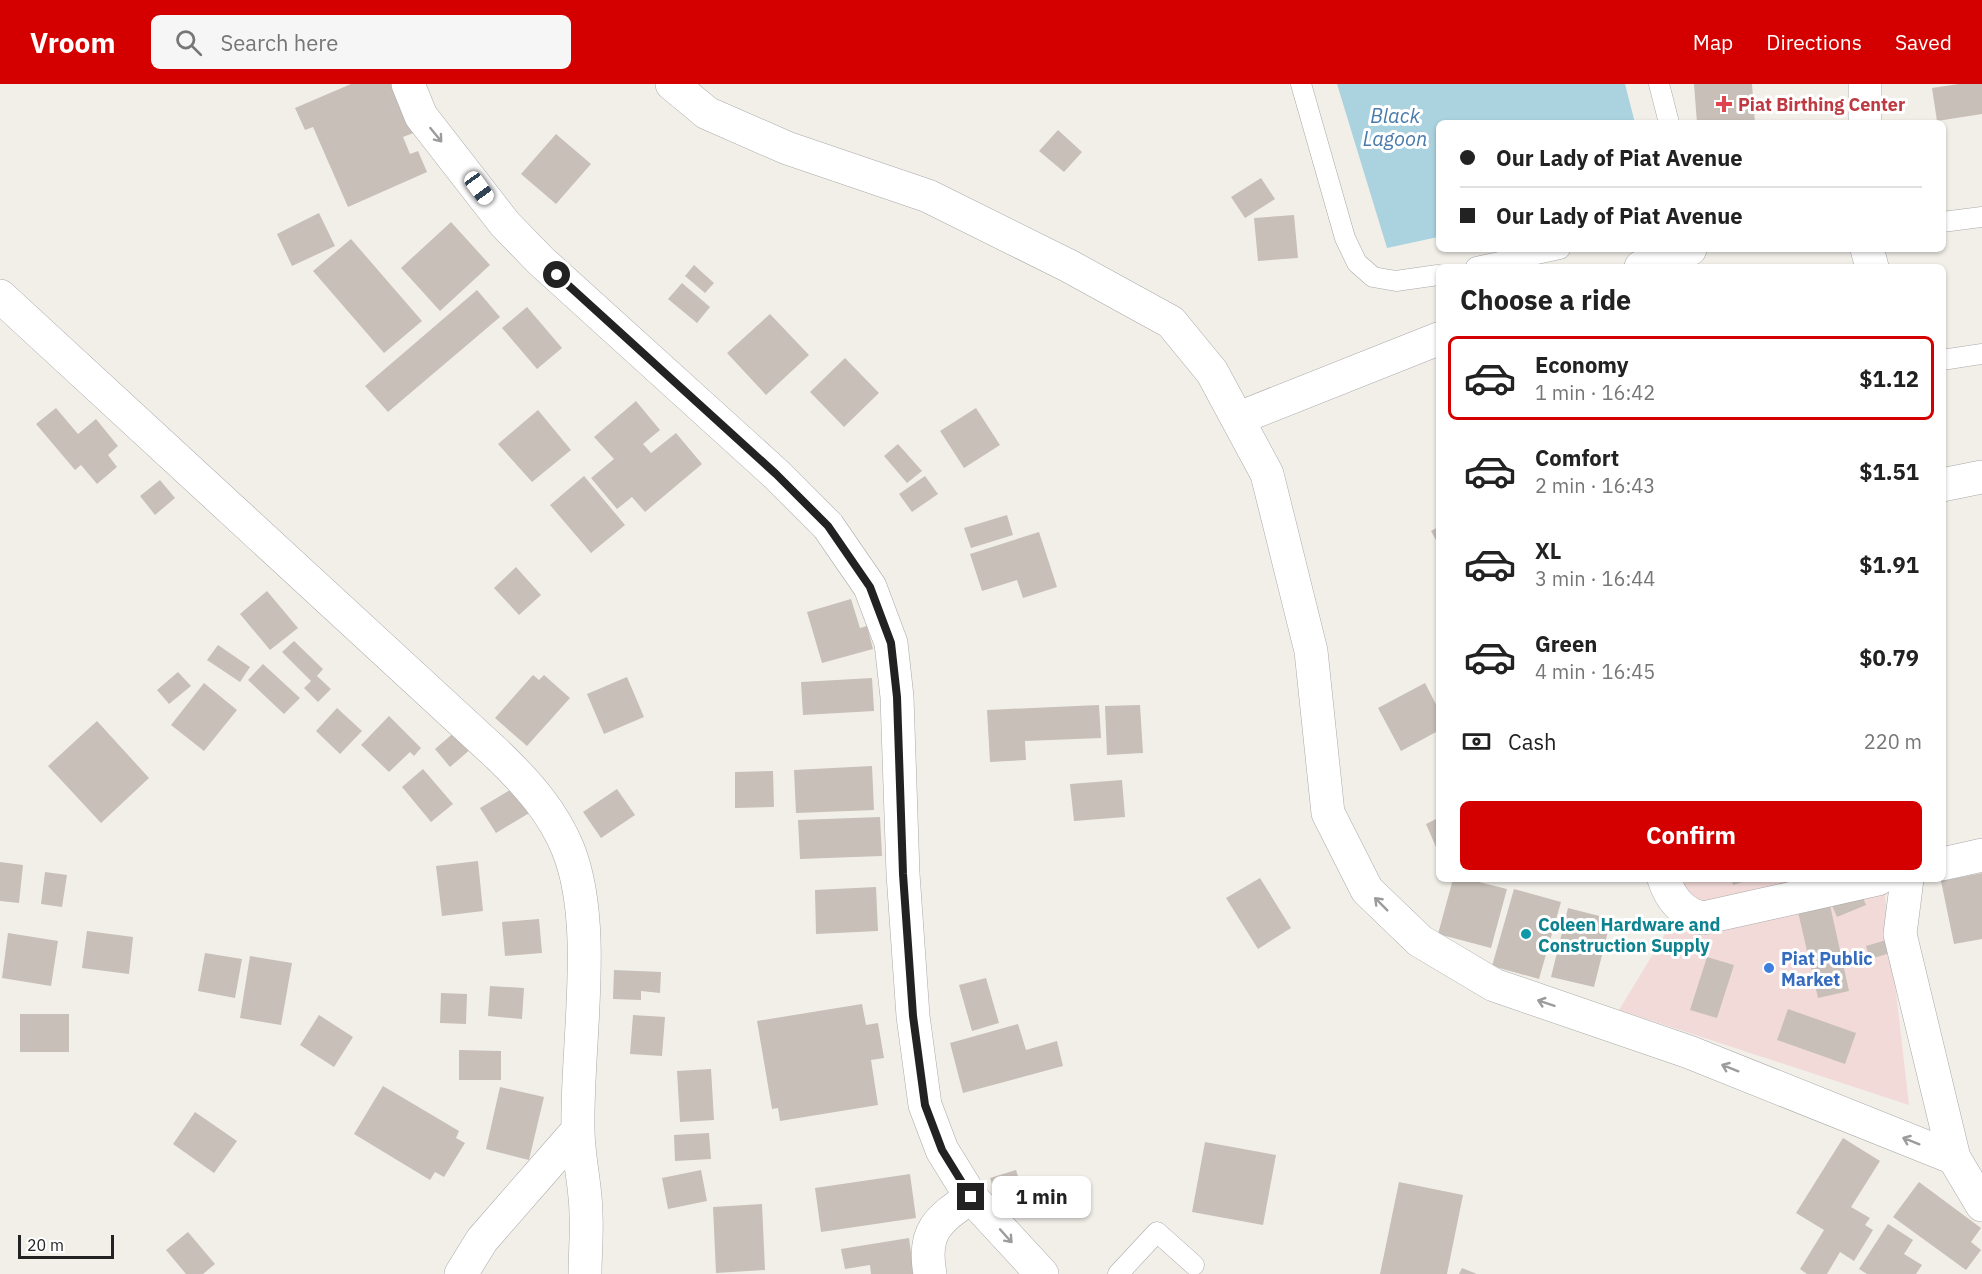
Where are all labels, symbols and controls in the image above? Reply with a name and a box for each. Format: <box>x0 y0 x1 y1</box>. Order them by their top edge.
search box <box>151 15 571 69</box>
text: Vroom <box>30 24 115 61</box>
icon: search <box>172 26 205 59</box>
text: Search here <box>220 28 338 57</box>
text: Map <box>1693 28 1733 56</box>
text: Directions <box>1766 28 1862 56</box>
text: Saved <box>1895 28 1952 56</box>
place label: Piat Birthing Center <box>1738 93 1905 116</box>
marker: Piat Birthing Center <box>1715 95 1733 113</box>
water label: Black Lagoon <box>1363 102 1427 152</box>
one-way arrow <box>429 127 442 143</box>
text: Our Lady of Piat Avenue <box>1496 143 1743 172</box>
car <box>461 168 497 208</box>
text: Our Lady of Piat Avenue <box>1496 201 1743 230</box>
route start <box>543 261 570 288</box>
text: Choose a ride <box>1460 282 1631 317</box>
text: Economy <box>1535 350 1629 379</box>
icon: car <box>1463 351 1517 405</box>
text: $1.12 <box>1859 364 1919 393</box>
text: 1 min · 16:42 <box>1535 379 1655 406</box>
text: Comfort <box>1535 443 1619 472</box>
icon: car <box>1463 444 1517 498</box>
text: $1.51 <box>1859 457 1919 486</box>
text: 2 min · 16:43 <box>1535 472 1655 499</box>
text: XL <box>1535 536 1561 565</box>
icon: car <box>1463 537 1517 591</box>
text: $1.91 <box>1859 550 1919 579</box>
text: 3 min · 16:44 <box>1535 565 1655 592</box>
text: Green <box>1535 629 1597 658</box>
icon: car <box>1463 630 1517 684</box>
text: $0.79 <box>1859 643 1919 672</box>
text: 4 min · 16:45 <box>1535 658 1655 685</box>
icon: cash <box>1460 725 1493 758</box>
text: Cash <box>1508 727 1557 756</box>
text: 220 m <box>1864 728 1922 755</box>
button: Confirm <box>1460 801 1922 870</box>
one-way arrow <box>1374 896 1389 911</box>
place label: Coleen Hardware and Construction Supply <box>1538 913 1721 957</box>
marker: Coleen Hardware and Construction Supply <box>1519 927 1533 941</box>
place label: Piat Public Market <box>1781 947 1873 991</box>
marker: Piat Public Market <box>1762 961 1776 975</box>
one-way arrow <box>1537 996 1556 1007</box>
one-way arrow <box>1721 1062 1740 1073</box>
one-way arrow <box>1902 1135 1920 1146</box>
callout: 1 min <box>992 1176 1091 1218</box>
route end <box>957 1183 984 1210</box>
text: 1 min <box>1015 1183 1068 1210</box>
one-way arrow <box>999 1228 1013 1243</box>
scale bar <box>18 1232 114 1260</box>
text: 20 m <box>27 1235 64 1255</box>

